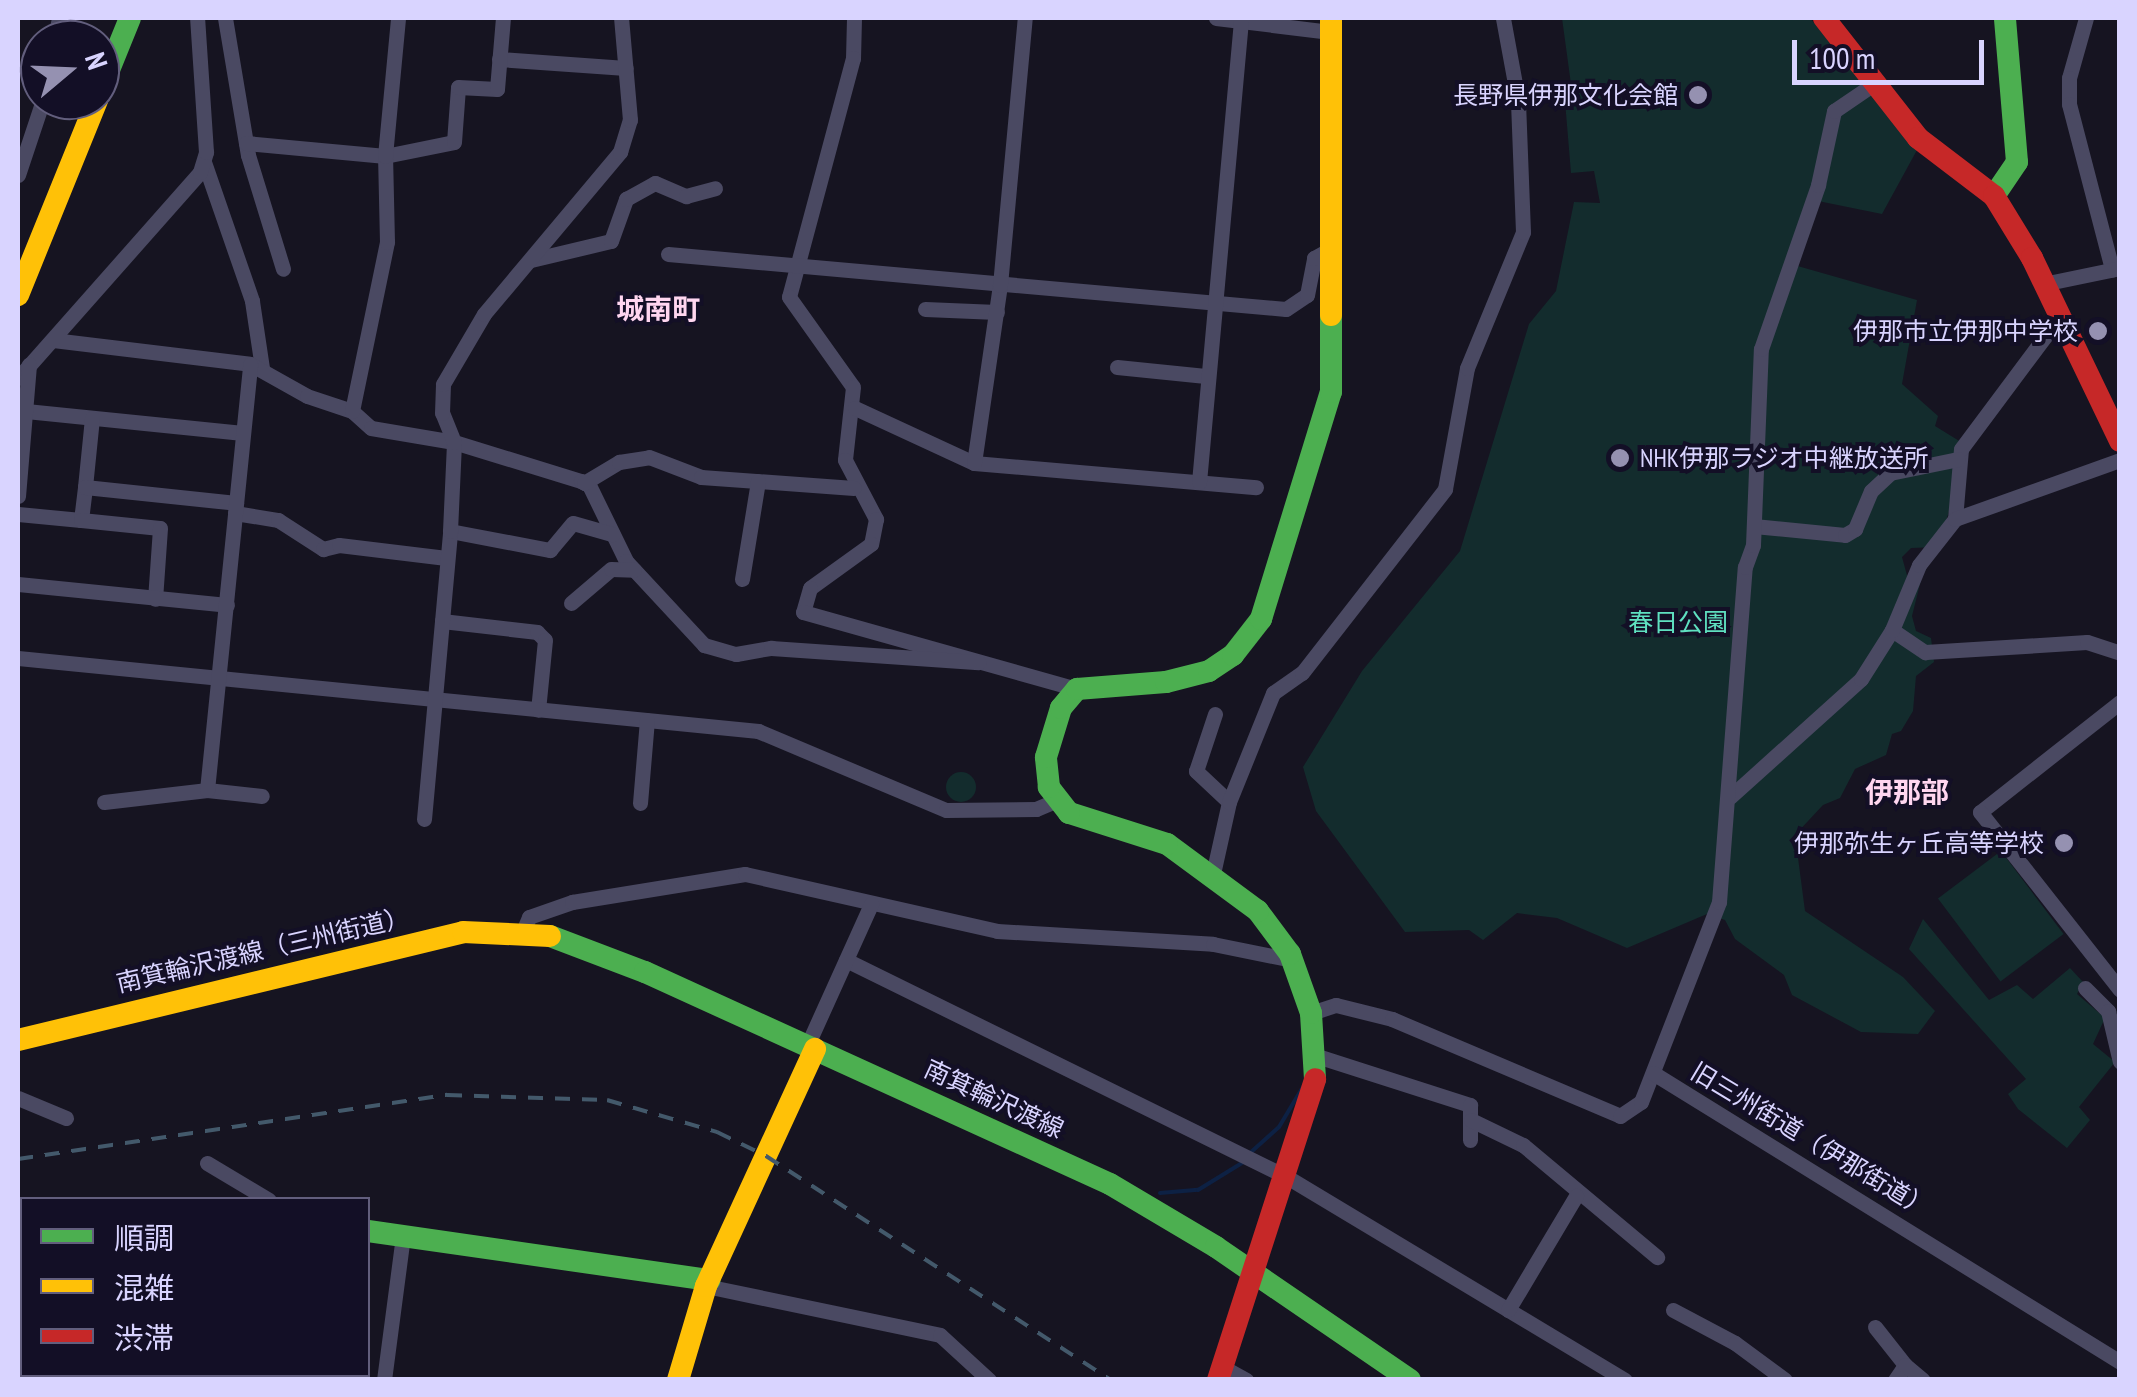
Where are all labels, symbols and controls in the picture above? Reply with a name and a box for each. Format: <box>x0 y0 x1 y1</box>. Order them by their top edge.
north arrow <box>20 20 120 120</box>
scale bar <box>1797 20 1990 82</box>
text: 100 m <box>1809 38 1875 77</box>
text: N <box>77 48 117 74</box>
place label: 長野県伊那文化会館 <box>1453 80 1678 110</box>
marker: 長野県伊那文化会館 <box>1687 84 1709 106</box>
district label: 城南町 <box>616 292 700 326</box>
place label: 伊那市立伊那中学校 <box>1853 316 2078 346</box>
marker: 伊那市立伊那中学校 <box>2087 320 2109 342</box>
place label: NHK伊那ラジオ中継放送所 <box>1640 443 1929 473</box>
marker: NHK伊那ラジオ中継放送所 <box>1609 447 1631 469</box>
park label: 春日公園 <box>1628 607 1728 637</box>
district label: 伊那部 <box>1865 775 1949 809</box>
place label: 伊那弥生ヶ丘高等学校 <box>1794 828 2044 858</box>
marker: 伊那弥生ヶ丘高等学校 <box>2053 832 2075 854</box>
street label: 南箕輪沢渡線（三州街道） <box>113 902 413 998</box>
street label: 南箕輪沢渡線 <box>920 1054 1068 1144</box>
street label: 旧三州街道（伊那街道） <box>1685 1056 1937 1224</box>
legend <box>20 1197 370 1377</box>
text: 順調 <box>114 1218 174 1257</box>
text: 混雑 <box>114 1268 174 1307</box>
text: 渋滞 <box>114 1318 174 1357</box>

